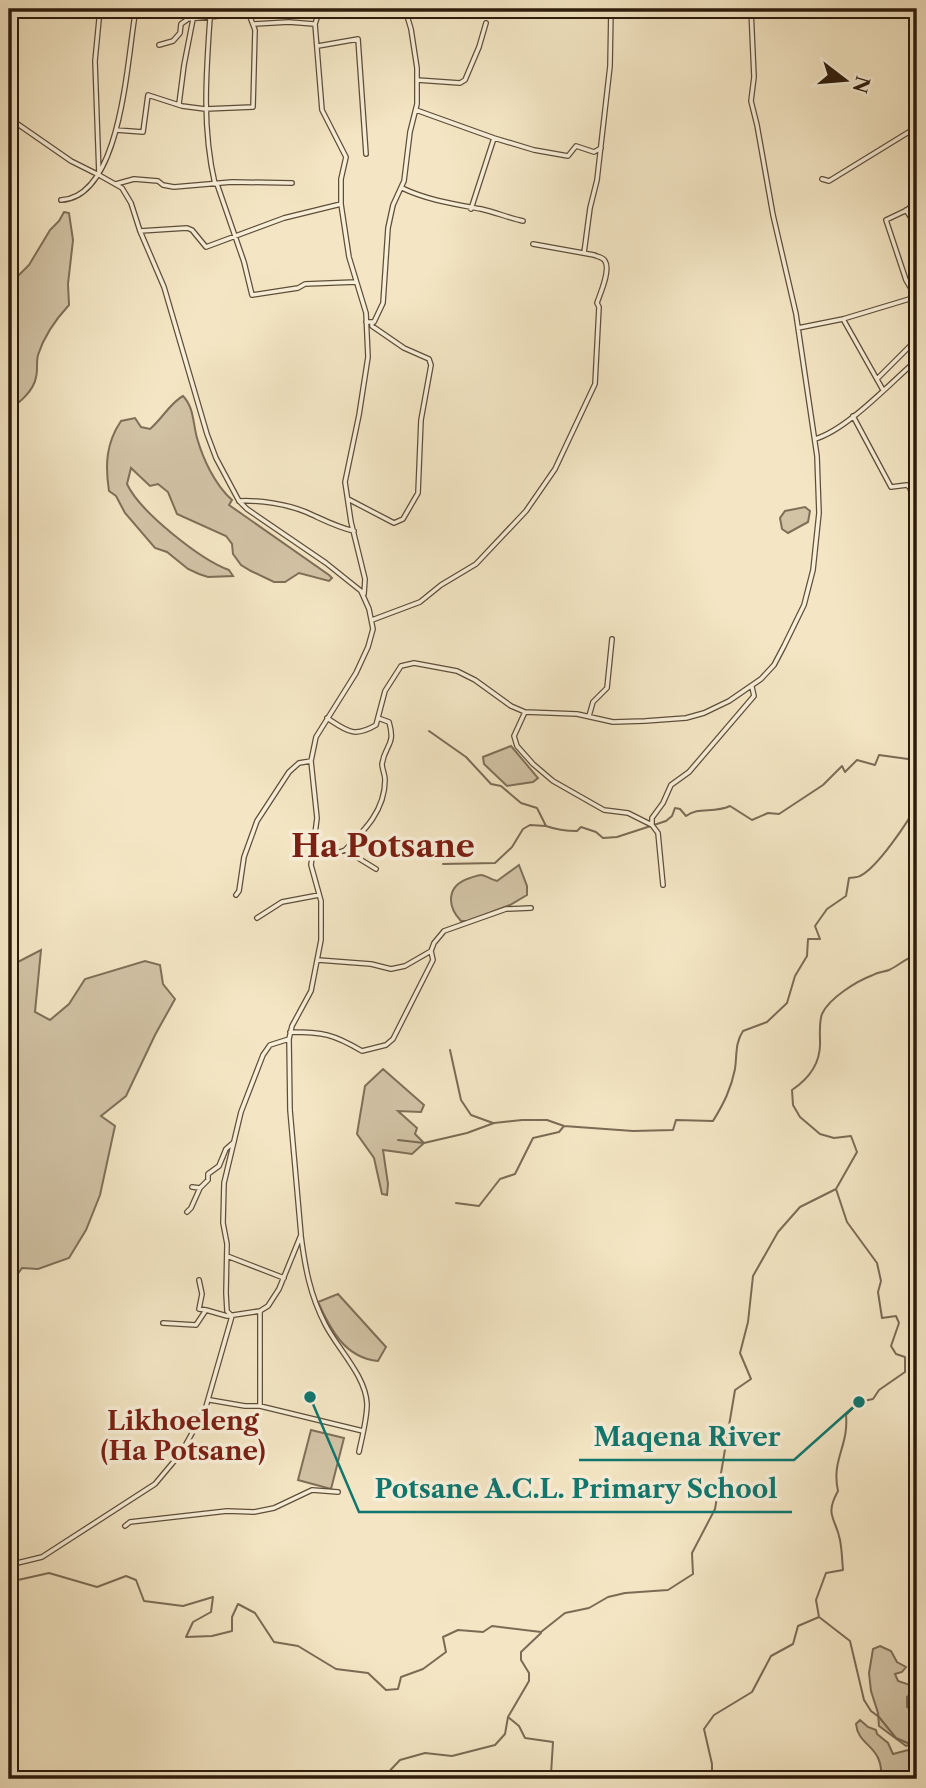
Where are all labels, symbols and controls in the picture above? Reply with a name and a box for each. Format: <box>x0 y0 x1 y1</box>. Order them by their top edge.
north arrow <box>810 46 880 116</box>
text: N <box>848 73 874 96</box>
district label: Ha Potsane <box>291 826 475 865</box>
district label: Likhoeleng (Ha Potsane) <box>100 1405 266 1467</box>
callout: Maqena River <box>579 1413 794 1460</box>
text: Maqena River <box>594 1421 781 1453</box>
callout: Potsane A.C.L. Primary School <box>359 1465 792 1512</box>
text: Potsane A.C.L. Primary School <box>374 1473 778 1505</box>

